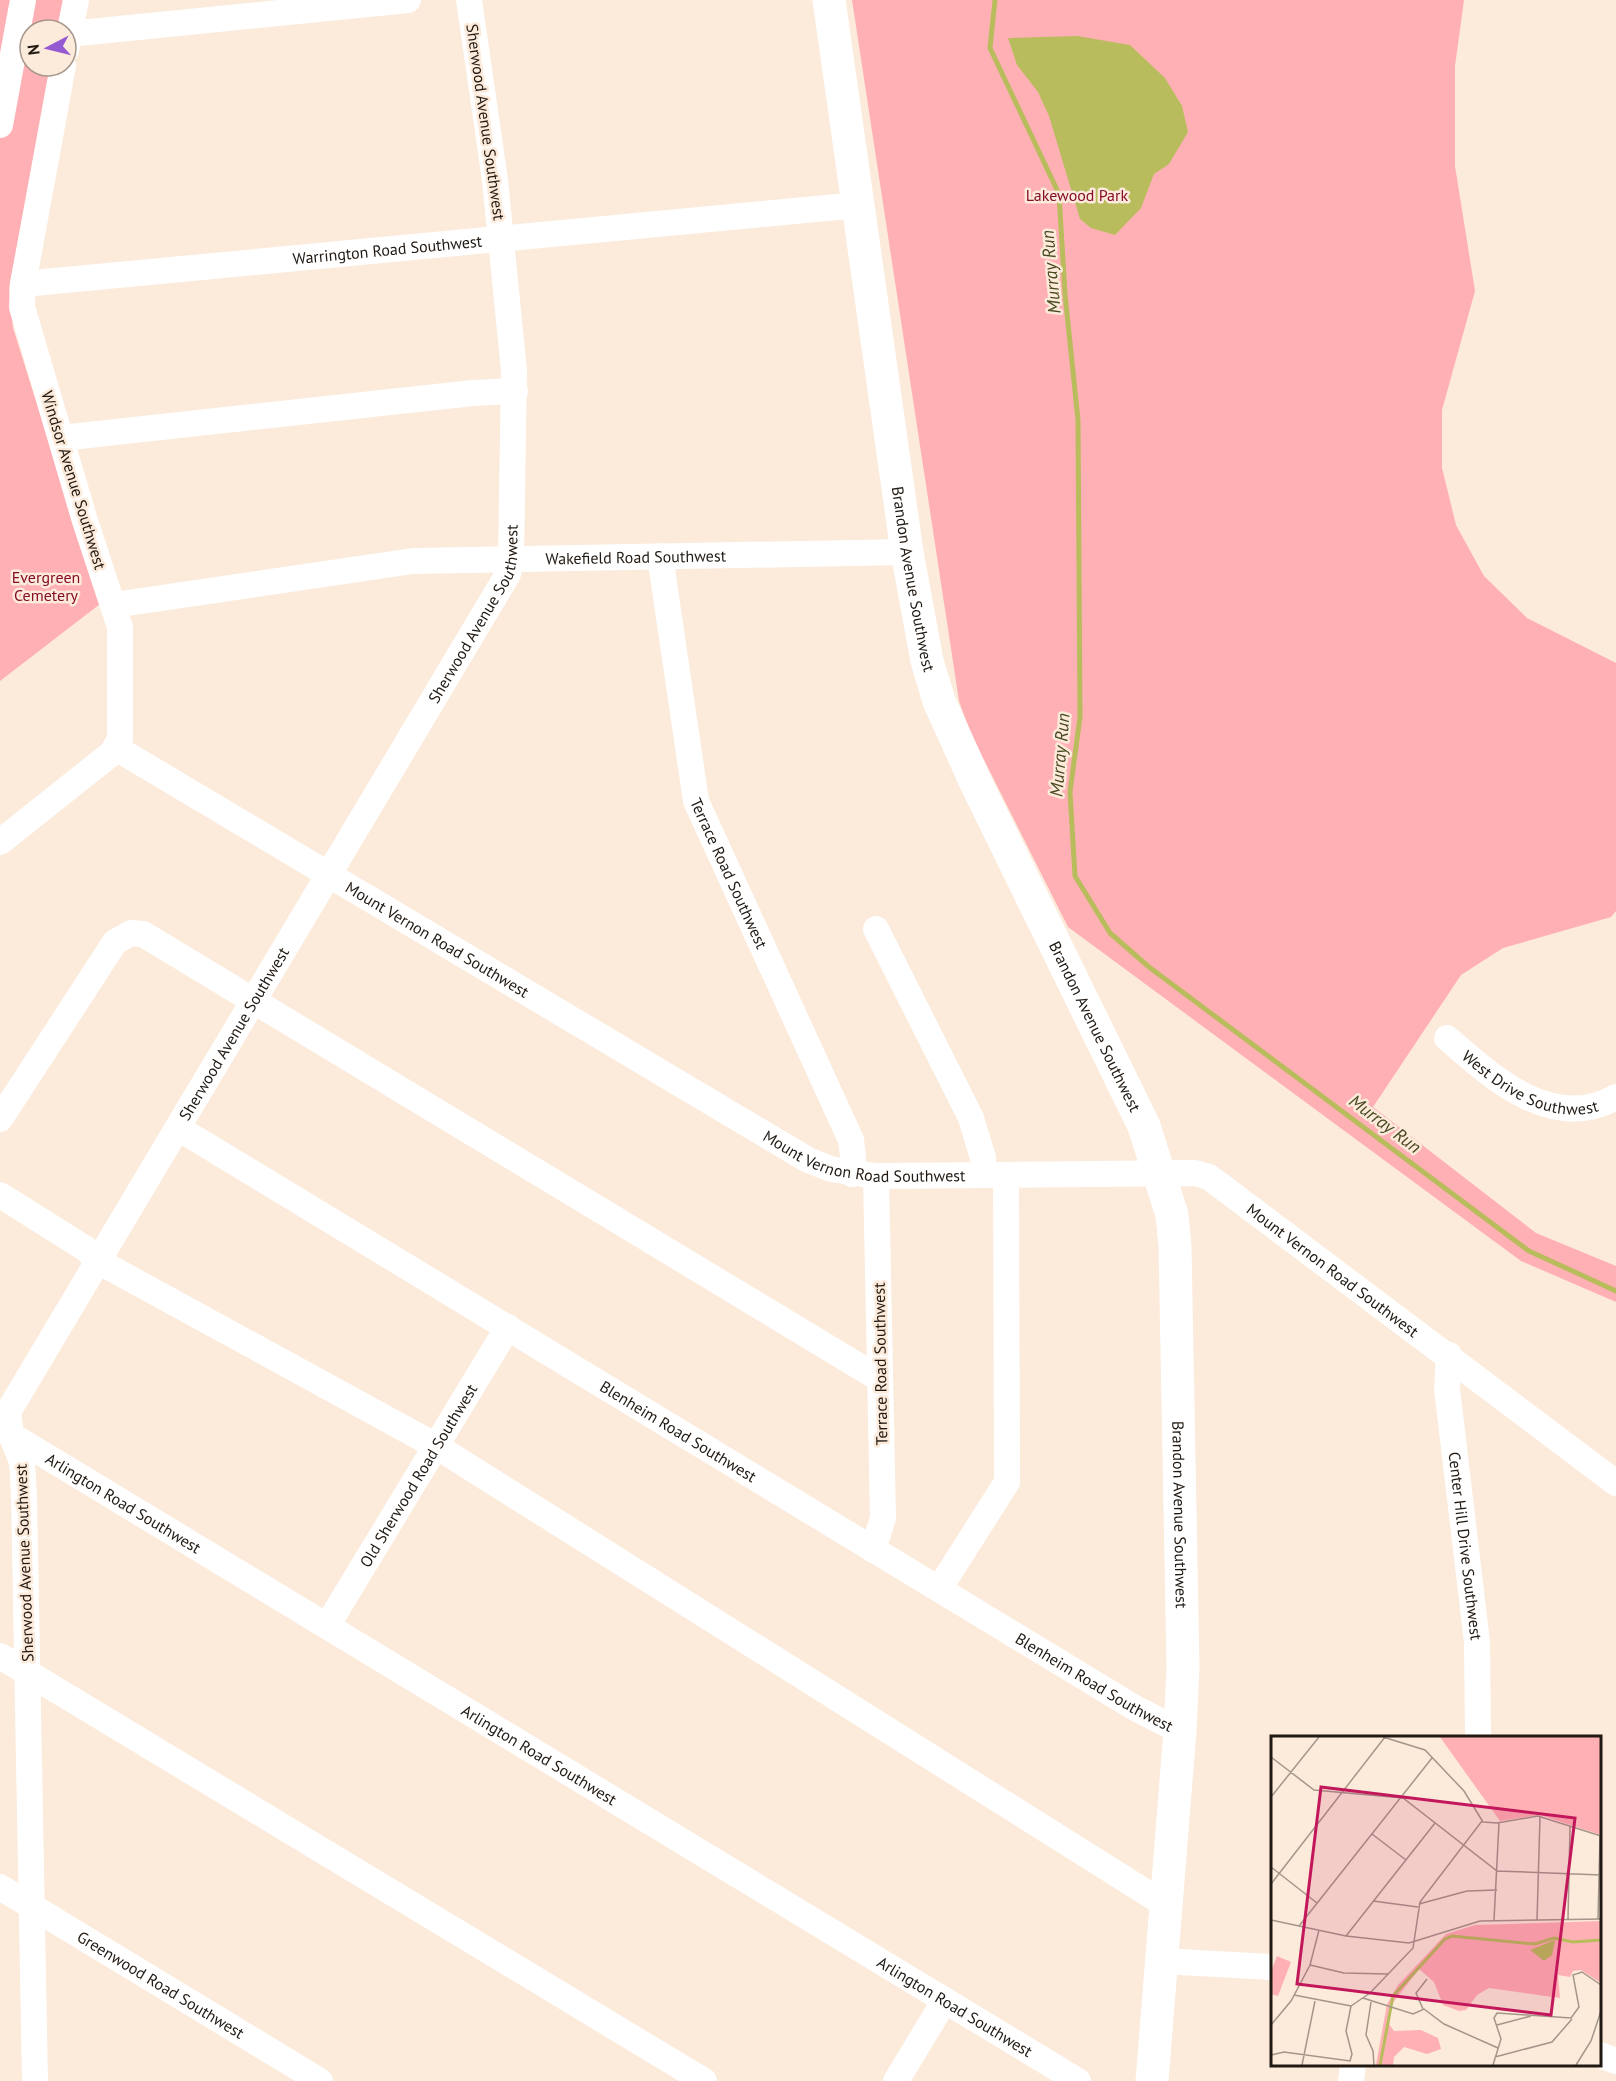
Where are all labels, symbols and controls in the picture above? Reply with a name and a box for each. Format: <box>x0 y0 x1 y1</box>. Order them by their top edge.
north arrow <box>18 18 78 78</box>
street label: Sherwood Avenue Southwest <box>462 23 510 222</box>
text: N <box>23 43 44 56</box>
park label: Lakewood Park <box>1026 185 1129 205</box>
water label: Murray Run <box>1035 229 1066 315</box>
street label: Warrington Road Southwest <box>292 231 483 268</box>
street label: Windsor Avenue Southwest <box>37 388 111 572</box>
street label: Brandon Avenue Southwest <box>888 485 940 674</box>
street label: Sherwood Avenue Southwest <box>423 524 522 707</box>
street label: Wakefield Road Southwest <box>545 545 727 569</box>
park label: Evergreen Cemetery <box>12 567 80 605</box>
water label: Murray Run <box>1044 712 1075 798</box>
street label: Terrace Road Southwest <box>686 795 772 952</box>
street label: Mount Vernon Road Southwest <box>342 877 533 1002</box>
street label: Brandon Avenue Southwest <box>1045 938 1146 1115</box>
street label: Sherwood Avenue Southwest <box>174 943 293 1124</box>
street label: West Drive Southwest <box>1458 1046 1601 1119</box>
water label: Murray Run <box>1345 1089 1426 1158</box>
street label: Mount Vernon Road Southwest <box>760 1126 966 1186</box>
street label: Mount Vernon Road Southwest <box>1243 1199 1423 1341</box>
street label: Terrace Road Southwest <box>869 1282 891 1446</box>
street label: Blenheim Road Southwest <box>596 1376 761 1487</box>
street label: Old Sherwood Road Southwest <box>355 1380 482 1571</box>
street label: Brandon Avenue Southwest <box>1168 1421 1192 1609</box>
street label: Arlington Road Southwest <box>42 1448 205 1558</box>
street label: Center Hill Drive Southwest <box>1445 1451 1487 1642</box>
street label: Sherwood Avenue Southwest <box>11 1463 37 1662</box>
street label: Blenheim Road Southwest <box>1012 1628 1177 1736</box>
street label: Arlington Road Southwest <box>458 1700 621 1810</box>
inset map <box>1271 1736 1601 2066</box>
street label: Greenwood Road Southwest <box>74 1926 248 2043</box>
street label: Arlington Road Southwest <box>874 1952 1037 2061</box>

